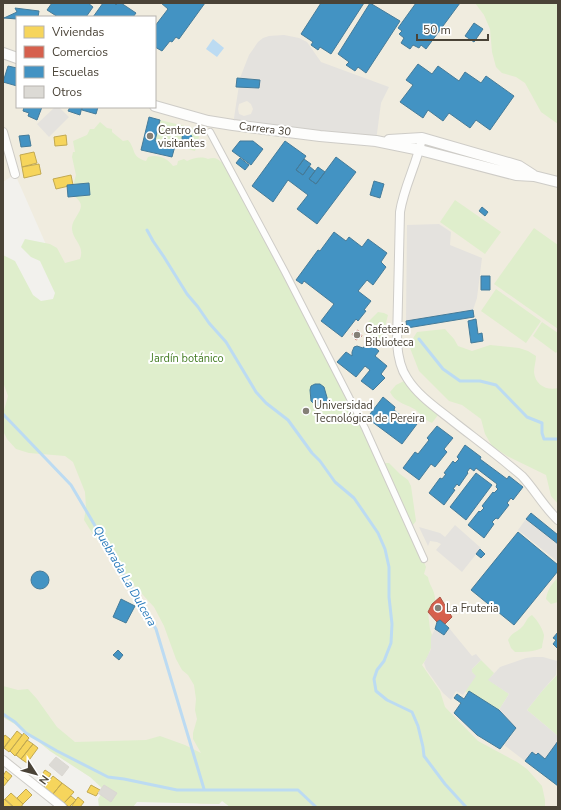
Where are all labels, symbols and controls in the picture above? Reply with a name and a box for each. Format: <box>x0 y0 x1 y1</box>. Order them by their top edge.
legend <box>16 16 156 108</box>
scale bar <box>417 16 488 42</box>
text: 50 m <box>423 22 451 38</box>
text: Viviendas <box>51 24 105 40</box>
text: Comercios <box>52 44 108 60</box>
text: Escuelas <box>52 64 99 80</box>
text: Otros <box>52 84 82 100</box>
street label: Carrera 30 <box>238 118 292 140</box>
place label: Centro de visitantes <box>158 123 206 151</box>
marker: Centro de visitantes <box>145 131 155 141</box>
place label: Cafeteria Biblioteca <box>365 322 414 350</box>
marker: Cafeteria Biblioteca <box>352 330 362 340</box>
park label: Jardín botánico <box>149 351 224 366</box>
place label: Universidad Tecnológica de Pereira <box>314 398 425 426</box>
marker: Universidad Tecnológica de Pereira <box>301 406 311 416</box>
water label: Quebrada La Dulcera <box>90 523 160 629</box>
place label: La Fruteria <box>446 601 499 616</box>
marker: La Fruteria <box>433 603 443 613</box>
north arrow <box>16 754 56 794</box>
text: N <box>35 772 52 787</box>

